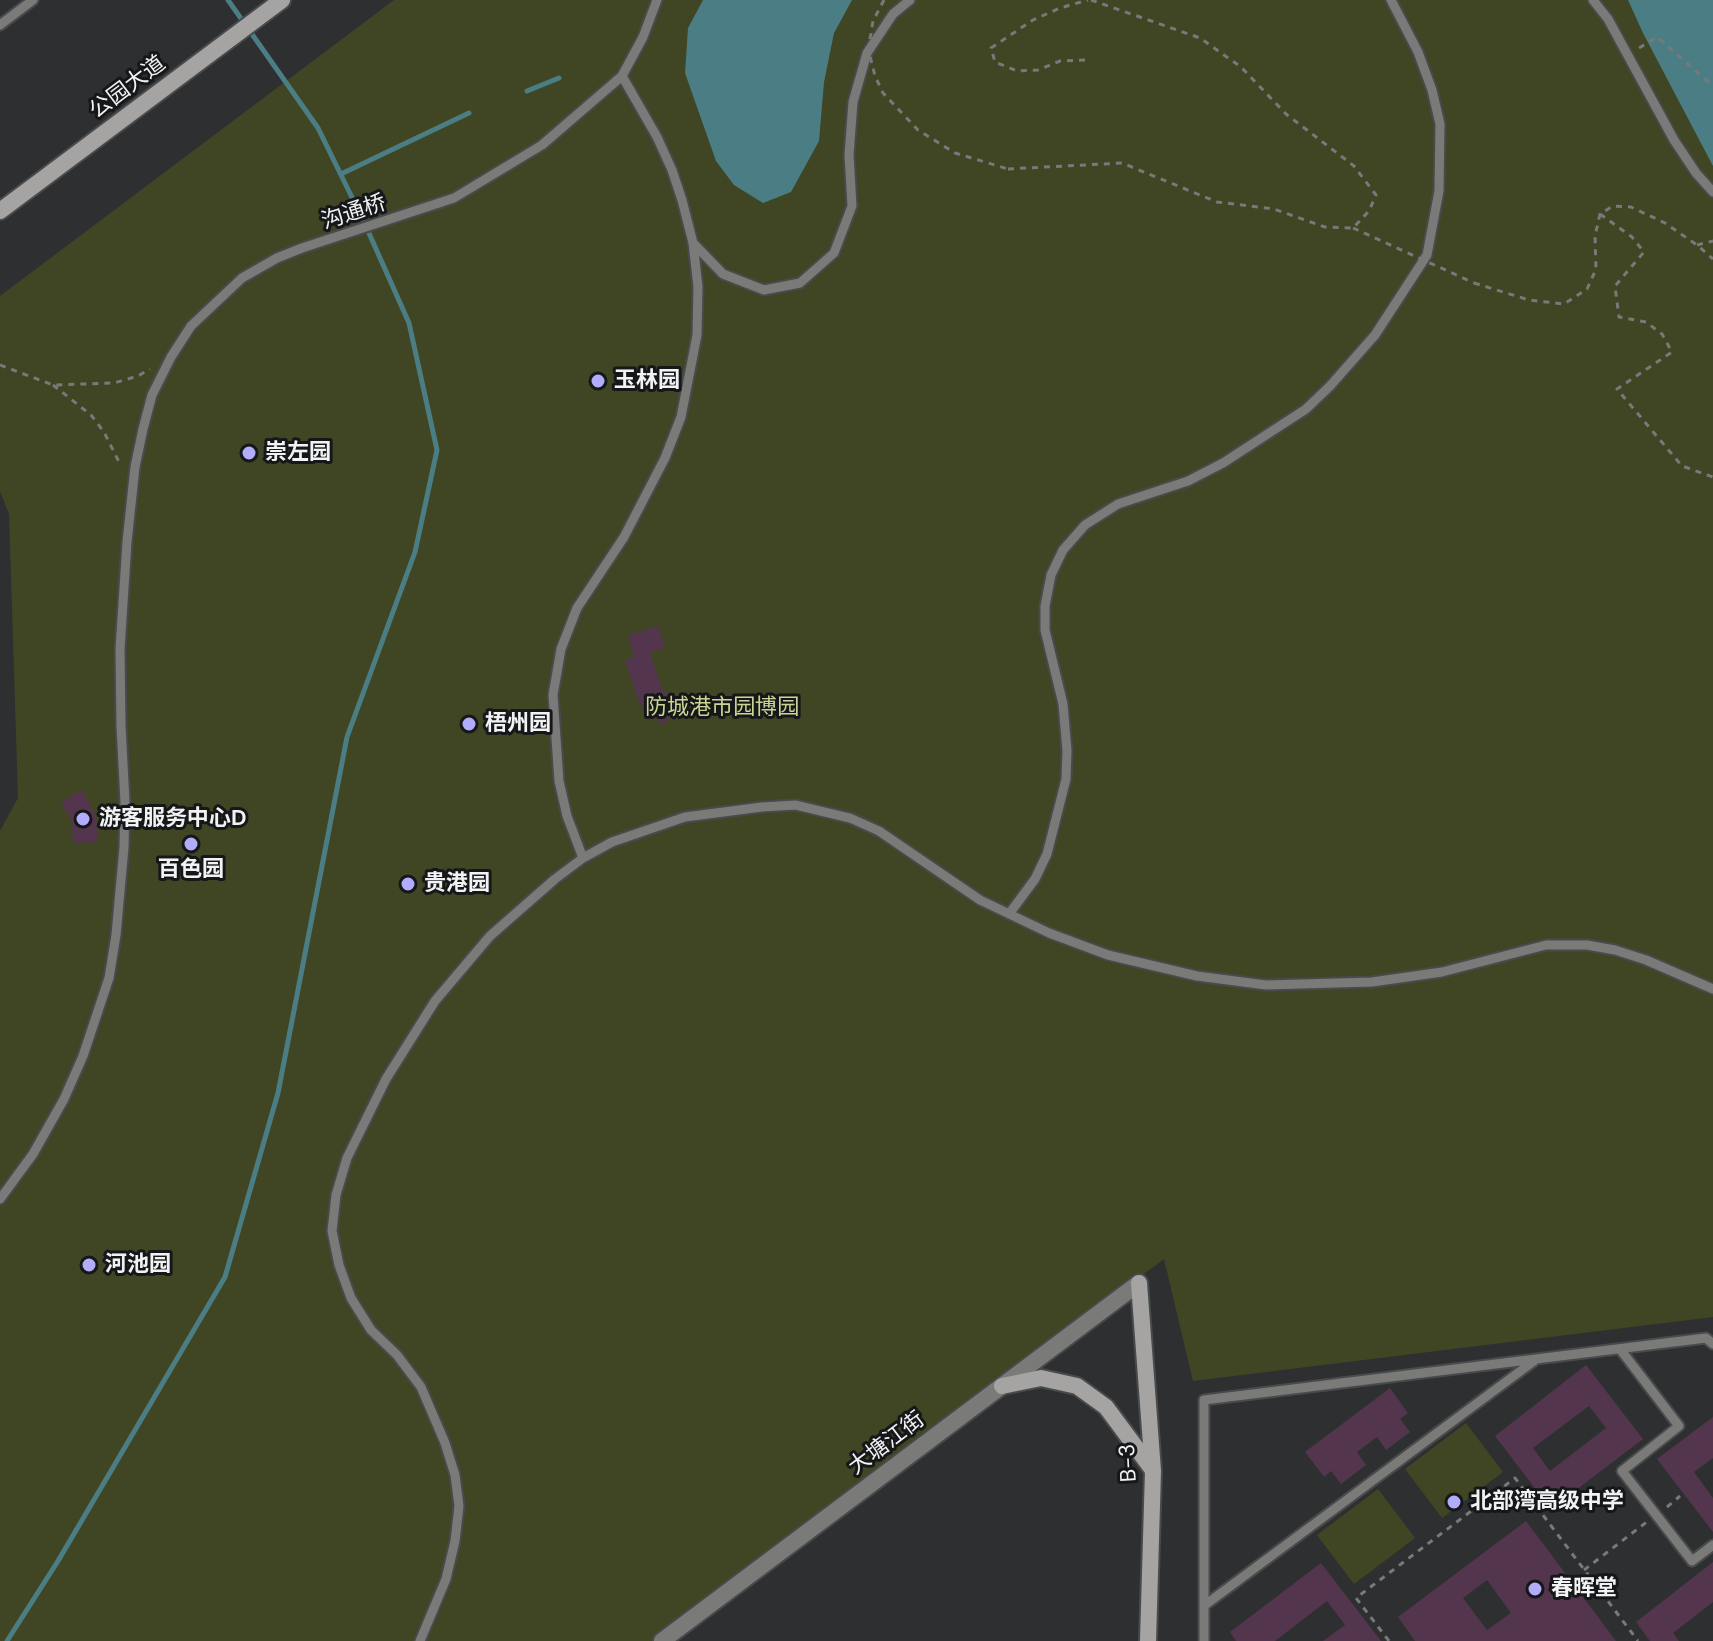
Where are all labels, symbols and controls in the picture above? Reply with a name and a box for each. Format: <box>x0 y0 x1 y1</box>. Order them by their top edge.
street label: 公园大道 <box>85 51 171 125</box>
street label: 沟通桥 <box>319 190 389 236</box>
place label: 玉林园 <box>614 368 680 394</box>
marker: 玉林园 <box>589 372 607 390</box>
place label: 崇左园 <box>265 440 331 466</box>
marker: 崇左园 <box>240 444 258 462</box>
park label: 防城港市园博园 <box>645 695 799 721</box>
place label: 梧州园 <box>485 711 551 737</box>
marker: 梧州园 <box>460 715 478 733</box>
place label: 游客服务中心D <box>99 806 247 832</box>
marker: 游客服务中心D <box>74 810 92 828</box>
marker: 百色园 <box>182 835 200 853</box>
place label: 百色园 <box>158 857 224 883</box>
place label: 贵港园 <box>424 871 490 897</box>
marker: 贵港园 <box>399 875 417 893</box>
place label: 河池园 <box>105 1252 171 1278</box>
marker: 河池园 <box>80 1256 98 1274</box>
street label: 大塘江街 <box>844 1407 930 1481</box>
street label: B-3 <box>1115 1443 1143 1483</box>
place label: 北部湾高级中学 <box>1470 1489 1624 1515</box>
marker: 北部湾高级中学 <box>1445 1493 1463 1511</box>
place label: 春晖堂 <box>1551 1576 1617 1602</box>
marker: 春晖堂 <box>1526 1580 1544 1598</box>

